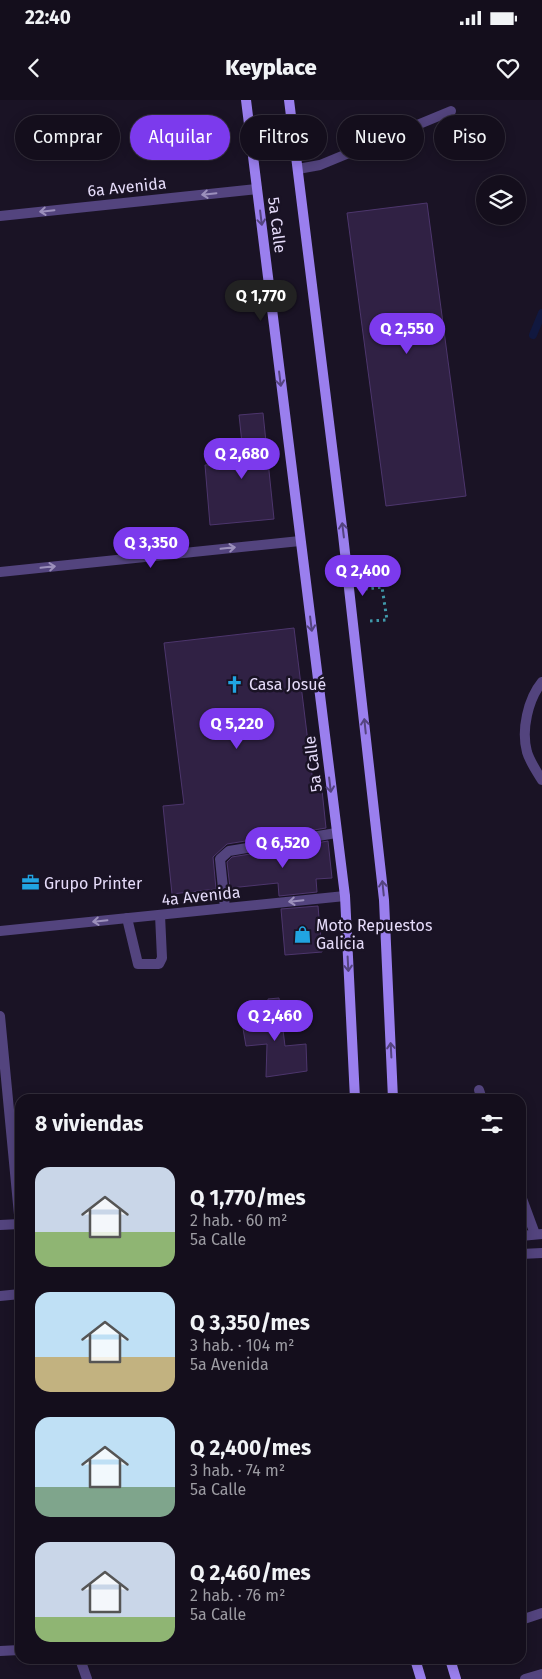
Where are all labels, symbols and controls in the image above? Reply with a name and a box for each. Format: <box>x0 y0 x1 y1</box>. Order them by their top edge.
text: 22:40 <box>25 6 71 29</box>
icon: back <box>20 54 48 82</box>
text: Keyplace <box>225 54 317 81</box>
icon: heart <box>494 54 522 82</box>
chip: Comprar <box>15 115 120 160</box>
chip: Alquilar <box>130 115 230 160</box>
chip: Filtros <box>240 115 327 160</box>
chip: Nuevo <box>337 115 424 160</box>
chip: Piso <box>434 115 505 160</box>
street label: 6a Avenida <box>87 173 167 201</box>
map controls <box>476 175 526 225</box>
button: layers <box>476 175 526 225</box>
one-way arrow <box>201 189 217 199</box>
street label: 5a Calle <box>264 196 290 254</box>
one-way arrow <box>39 206 55 216</box>
one-way arrow <box>256 210 266 226</box>
pin: Q 1,770 <box>215 280 307 322</box>
text: Q 1,770 <box>236 286 286 305</box>
pin: Q 2,550 <box>361 312 453 355</box>
text: Q 2,550 <box>380 319 434 338</box>
one-way arrow <box>276 371 286 387</box>
pin: Q 2,680 <box>196 438 288 480</box>
text: Q 2,680 <box>215 444 269 463</box>
one-way arrow <box>338 522 348 538</box>
pin: Q 3,350 <box>105 526 197 569</box>
text: Q 3,350 <box>124 533 178 552</box>
one-way arrow <box>219 543 235 553</box>
pin: Q 2,400 <box>317 554 409 597</box>
text: Q 2,400 <box>336 561 390 580</box>
one-way arrow <box>40 562 56 572</box>
one-way arrow <box>306 615 316 631</box>
church icon: Casa Josué <box>225 674 245 694</box>
place label: Casa Josué <box>249 675 326 694</box>
pin: Q 5,220 <box>191 708 283 750</box>
text: Q 5,220 <box>210 714 264 733</box>
one-way arrow <box>360 719 370 735</box>
street label: 5a Calle <box>300 735 326 793</box>
one-way arrow <box>326 777 336 793</box>
pin: Q 6,520 <box>237 826 329 869</box>
text: Q 6,520 <box>256 833 310 852</box>
office icon: Grupo Printer <box>20 873 40 893</box>
place label: Grupo Printer <box>44 874 143 893</box>
one-way arrow <box>378 880 388 896</box>
street label: 4a Avenida <box>161 882 241 910</box>
one-way arrow <box>288 896 304 906</box>
one-way arrow <box>92 916 108 926</box>
place label: Moto Repuestos Galicia <box>316 916 432 953</box>
shop icon: Moto Repuestos Galicia <box>292 924 312 944</box>
one-way arrow <box>343 956 353 972</box>
pin: Q 2,460 <box>229 1000 321 1042</box>
text: Q 2,460 <box>248 1006 302 1025</box>
one-way arrow <box>387 1042 396 1058</box>
icon: filters <box>478 1110 506 1138</box>
text: 8 viviendas <box>35 1111 143 1137</box>
text: Q 1,770/mes <box>190 1185 306 1211</box>
icon: home <box>75 1187 135 1247</box>
text: 2 hab. · 60 m² <box>190 1211 287 1230</box>
text: 5a Calle <box>190 1230 246 1249</box>
text: Q 3,350/mes <box>190 1310 310 1336</box>
icon: home <box>75 1312 135 1372</box>
text: 3 hab. · 104 m² <box>190 1336 294 1355</box>
text: 5a Avenida <box>190 1355 269 1374</box>
text: Q 2,400/mes <box>190 1435 311 1461</box>
icon: home <box>75 1437 135 1497</box>
text: 3 hab. · 74 m² <box>190 1461 285 1480</box>
text: 5a Calle <box>190 1480 246 1499</box>
text: Q 2,460/mes <box>190 1560 311 1586</box>
icon: home <box>75 1562 135 1622</box>
text: 2 hab. · 76 m² <box>190 1586 285 1605</box>
text: 5a Calle <box>190 1605 246 1624</box>

